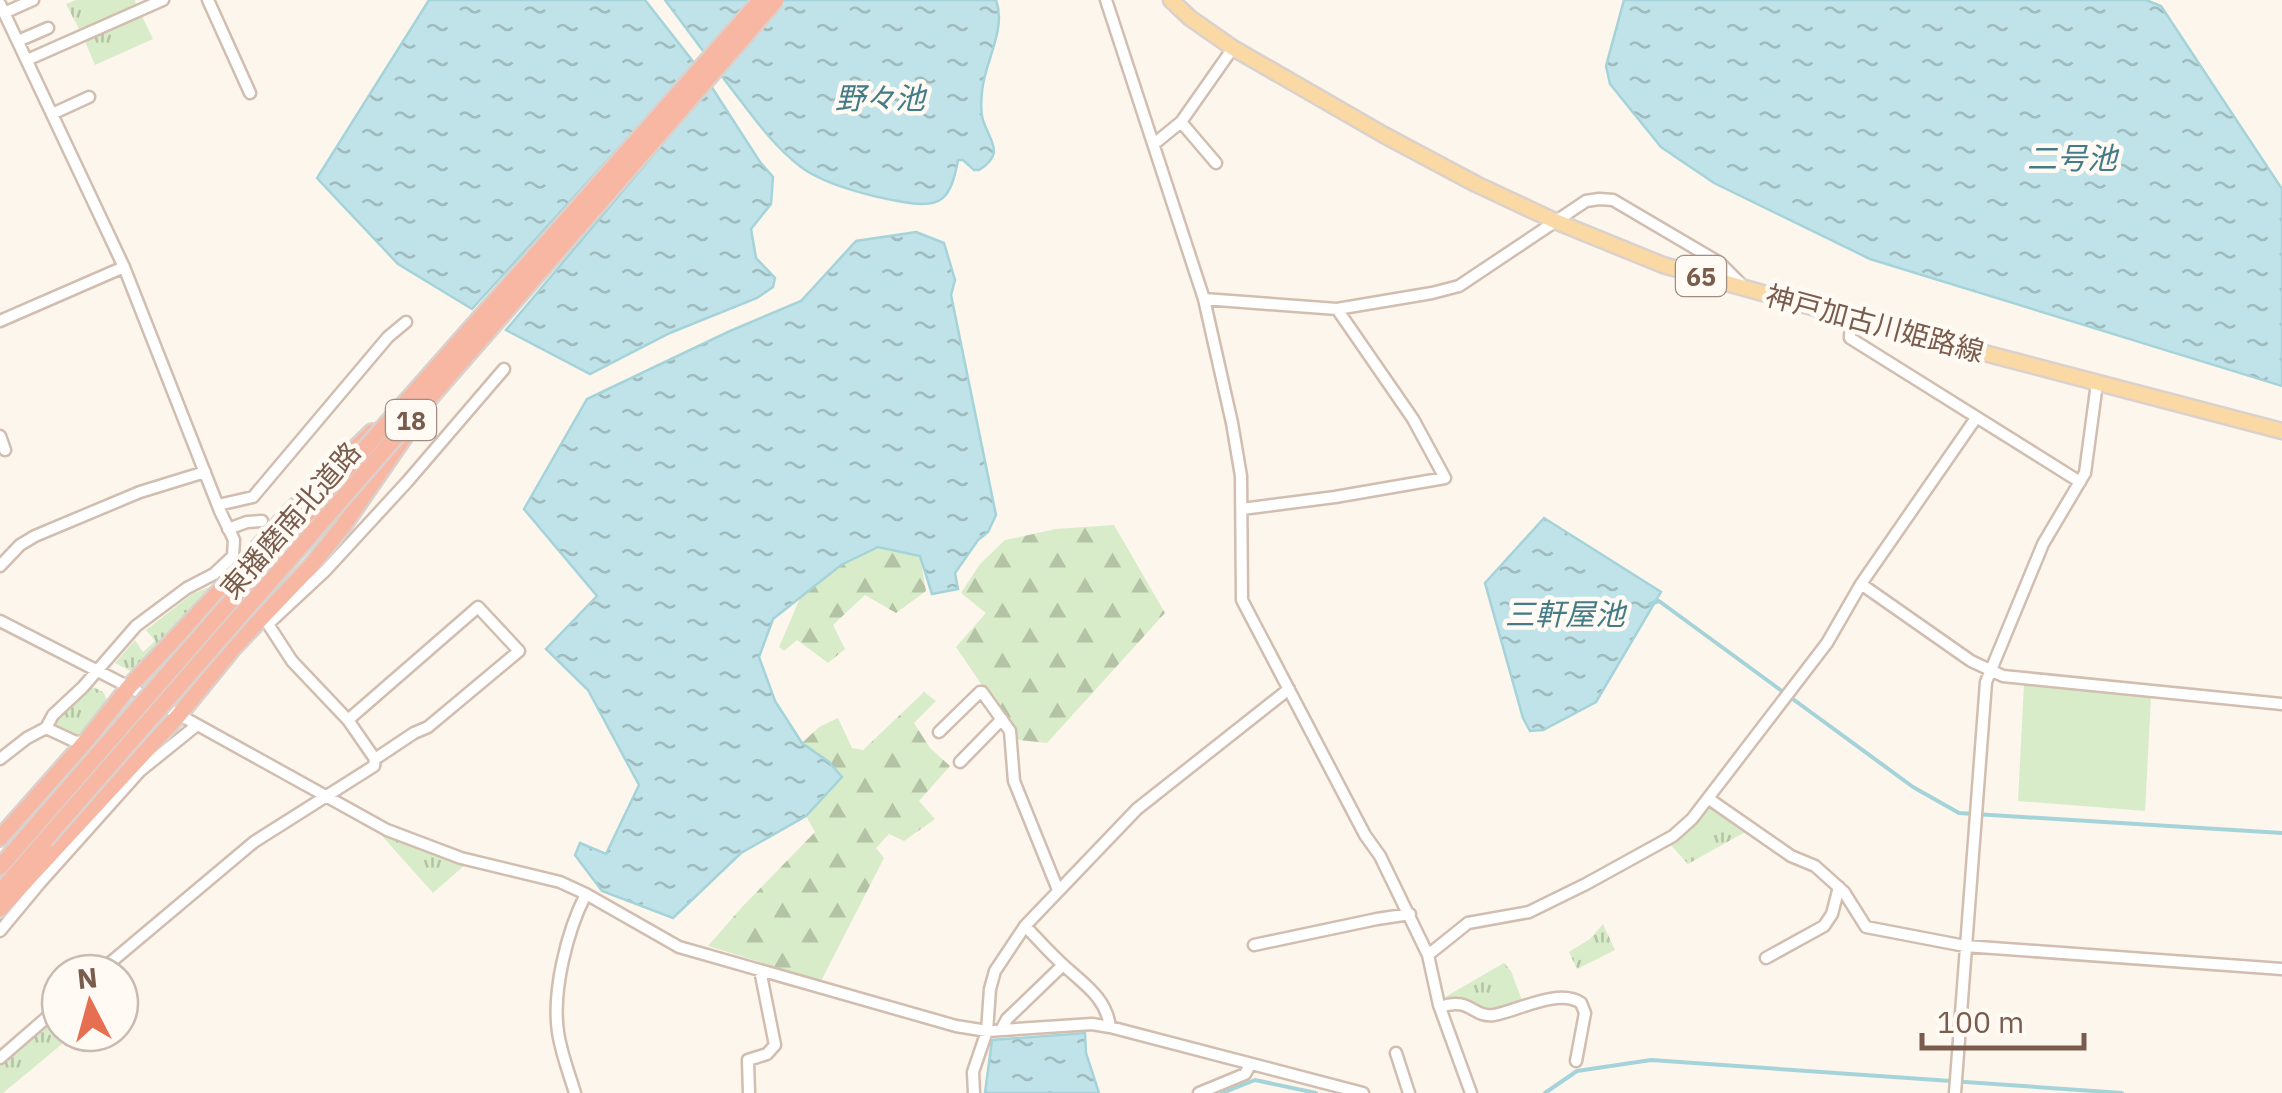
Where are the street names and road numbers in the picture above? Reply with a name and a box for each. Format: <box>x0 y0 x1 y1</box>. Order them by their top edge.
road number: 65 <box>1676 256 1726 296</box>
street label: 神戸加古川姫路線 <box>1762 276 1988 370</box>
road number: 18 <box>386 400 436 440</box>
street label: 東播磨南北道路 <box>212 434 368 606</box>

